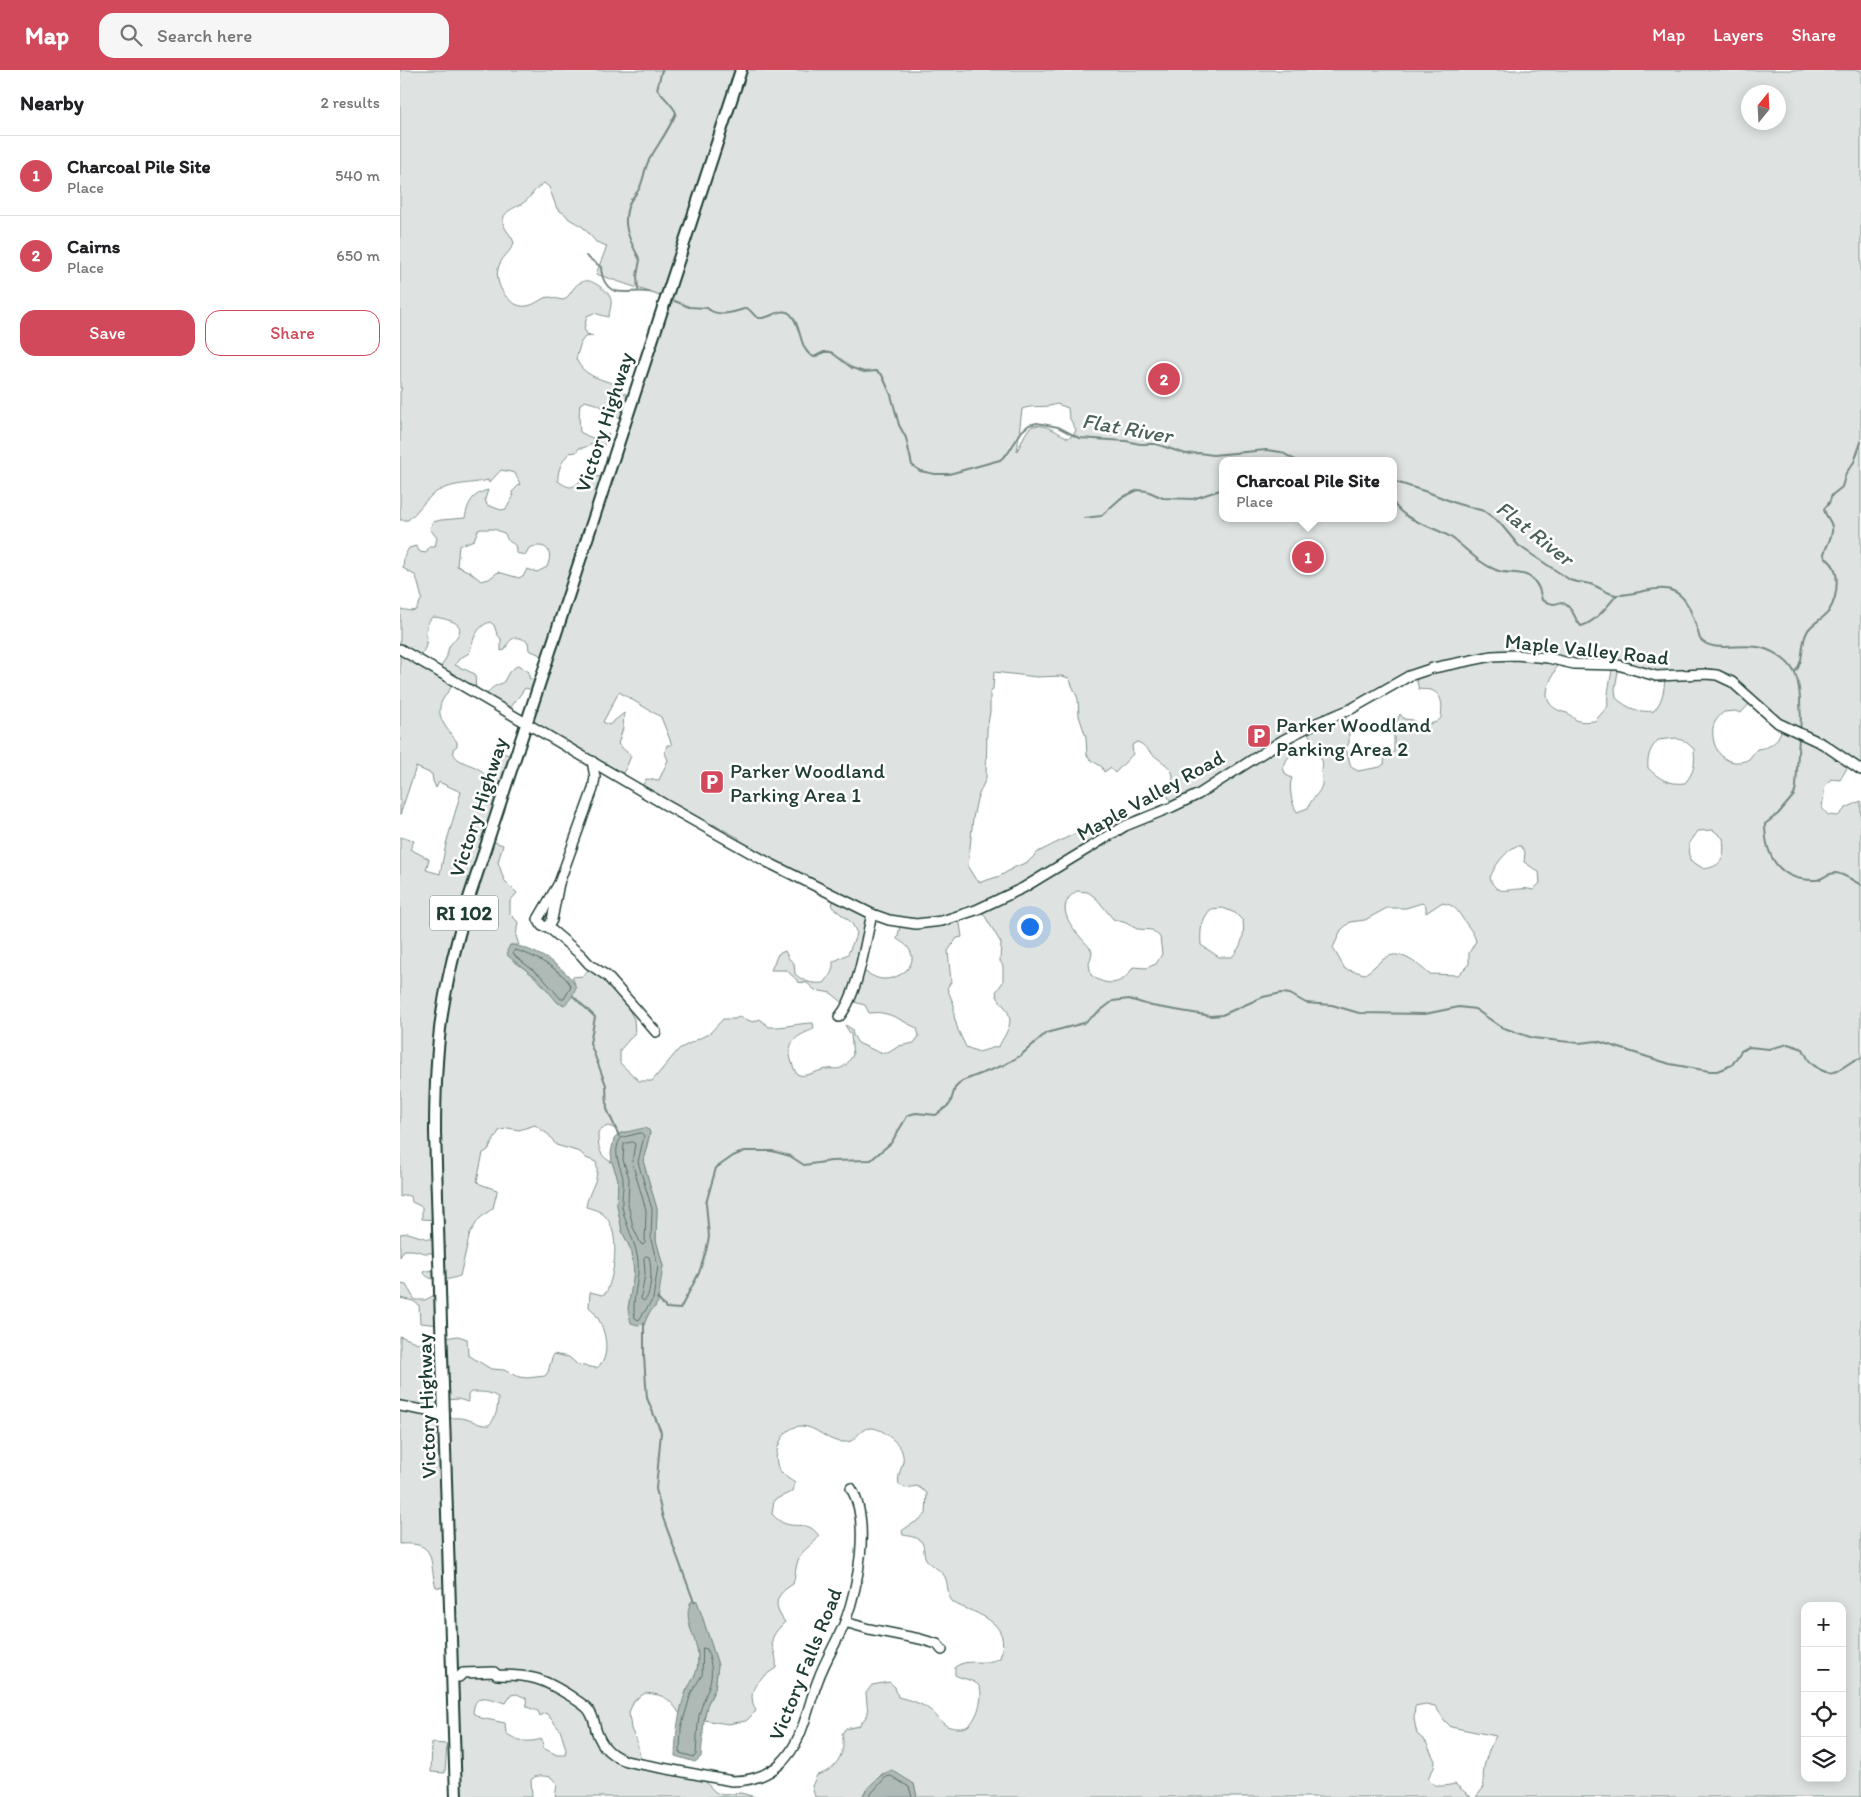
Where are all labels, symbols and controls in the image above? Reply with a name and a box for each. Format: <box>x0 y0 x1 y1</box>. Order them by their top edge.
search box <box>99 13 449 58</box>
text: Map <box>25 21 69 50</box>
icon: search <box>117 21 145 49</box>
text: Search here <box>157 24 252 47</box>
text: Map <box>1652 24 1685 46</box>
text: Layers <box>1713 24 1763 46</box>
text: Share <box>1791 24 1836 46</box>
north arrow <box>1741 85 1786 130</box>
text: Nearby <box>20 90 84 115</box>
text: 2 results <box>320 93 380 112</box>
text: Charcoal Pile Site <box>67 155 211 178</box>
text: 1 <box>32 166 40 185</box>
text: 540 m <box>335 166 380 185</box>
text: Place <box>67 178 104 197</box>
text: Cairns <box>67 235 120 258</box>
text: 2 <box>32 246 40 265</box>
text: 650 m <box>336 246 380 265</box>
text: Place <box>67 258 104 277</box>
button: Save <box>20 310 195 356</box>
button: Share <box>205 310 380 356</box>
street label: Victory Highway <box>570 349 638 495</box>
pin: 2 <box>1148 360 1180 398</box>
water label: Flat River <box>1080 407 1176 450</box>
popup <box>1219 457 1397 522</box>
text: Charcoal Pile Site <box>1236 469 1380 492</box>
text: Place <box>1236 492 1273 511</box>
water label: Flat River <box>1491 494 1581 573</box>
pin: 1 <box>1292 538 1324 576</box>
street label: Maple Valley Road <box>1504 628 1671 670</box>
place label: Parker Woodland Parking Area 2 <box>1276 712 1431 761</box>
parking icon: Parker Woodland Parking Area 2 <box>1246 723 1272 749</box>
street label: Victory Highway <box>444 734 512 880</box>
street label: Maple Valley Road <box>1072 744 1229 846</box>
place label: Parker Woodland Parking Area 1 <box>730 758 885 807</box>
parking icon: Parker Woodland Parking Area 1 <box>699 769 725 795</box>
road number: RI 102 <box>430 896 498 930</box>
your location <box>1017 914 1043 940</box>
street label: Victory Highway <box>411 1333 441 1479</box>
street label: Victory Falls Road <box>763 1584 847 1744</box>
map controls <box>1801 1602 1846 1782</box>
button: + <box>1801 1602 1846 1647</box>
button: − <box>1801 1647 1846 1692</box>
button: locate <box>1801 1692 1846 1737</box>
button: layers <box>1801 1737 1846 1782</box>

